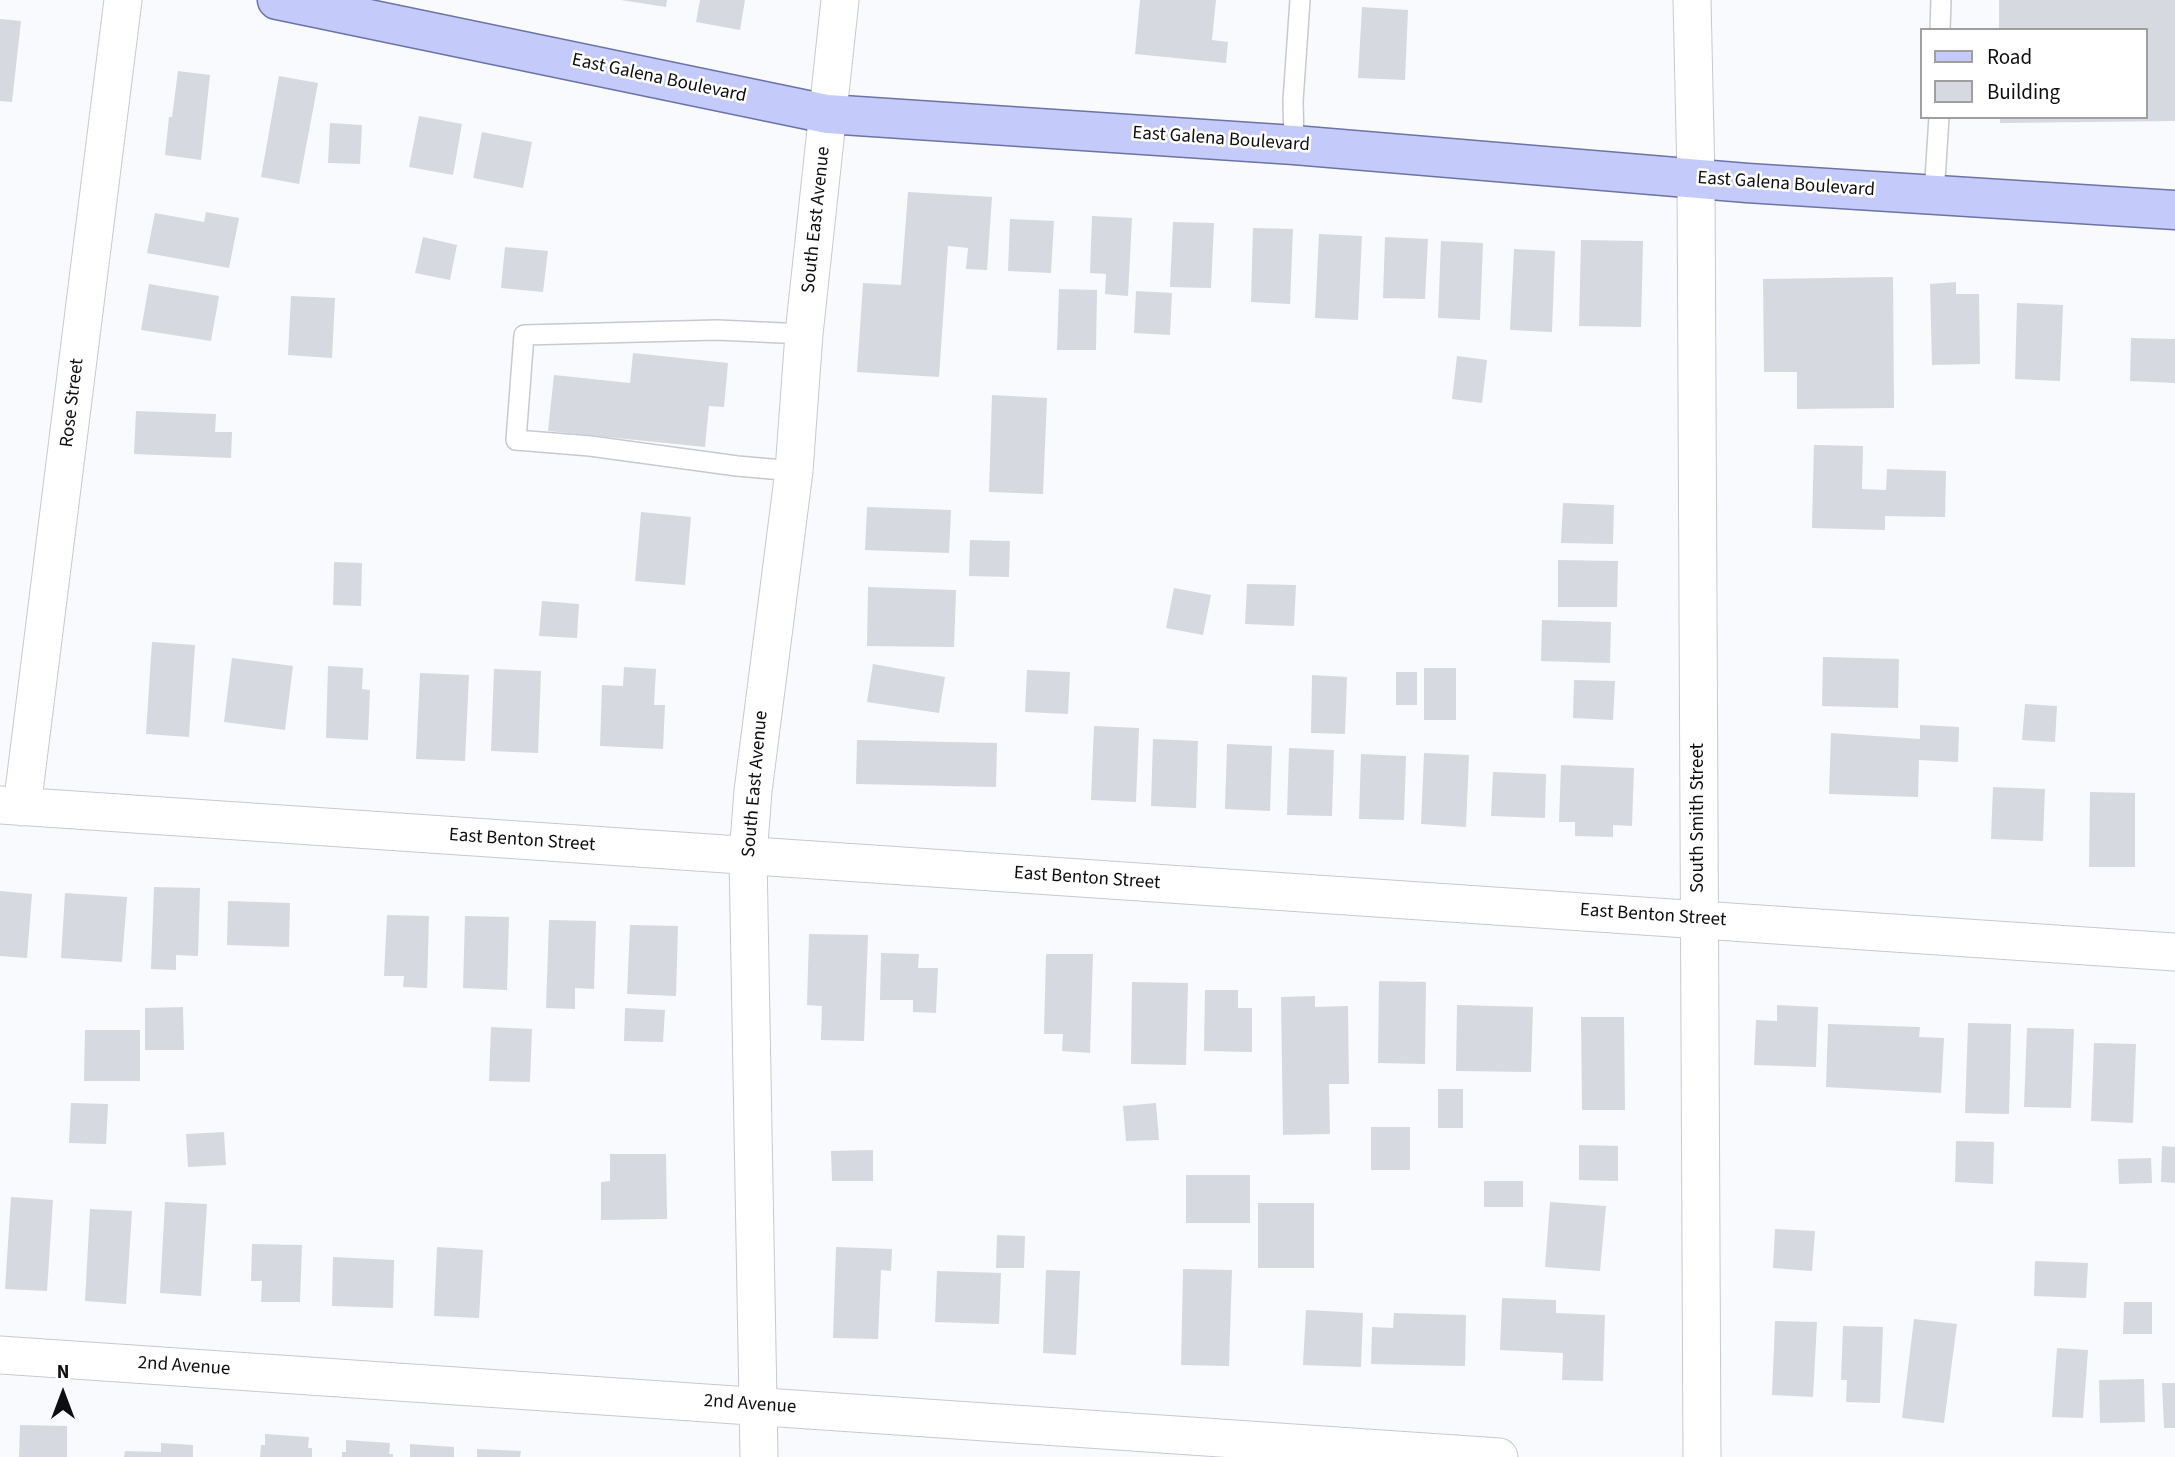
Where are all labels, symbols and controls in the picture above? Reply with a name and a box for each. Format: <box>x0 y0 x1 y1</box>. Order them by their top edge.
legend <box>1920 28 2147 119</box>
text: Road <box>1987 42 2032 72</box>
street label: East Galena Boulevard <box>570 49 748 109</box>
text: Building <box>1987 77 2060 107</box>
street label: East Galena Boulevard <box>1131 122 1311 158</box>
street label: South East Avenue <box>798 146 836 294</box>
street label: East Galena Boulevard <box>1696 167 1876 203</box>
street label: Rose Street <box>56 357 90 449</box>
street label: South East Avenue <box>738 710 774 858</box>
street label: South Smith Street <box>1688 743 1710 893</box>
street label: East Benton Street <box>448 825 596 857</box>
street label: East Benton Street <box>1013 863 1161 895</box>
street label: East Benton Street <box>1579 900 1727 932</box>
street label: 2nd Avenue <box>137 1352 231 1382</box>
north arrow <box>28 1359 98 1429</box>
text: N <box>57 1359 69 1386</box>
street label: 2nd Avenue <box>703 1390 797 1420</box>

